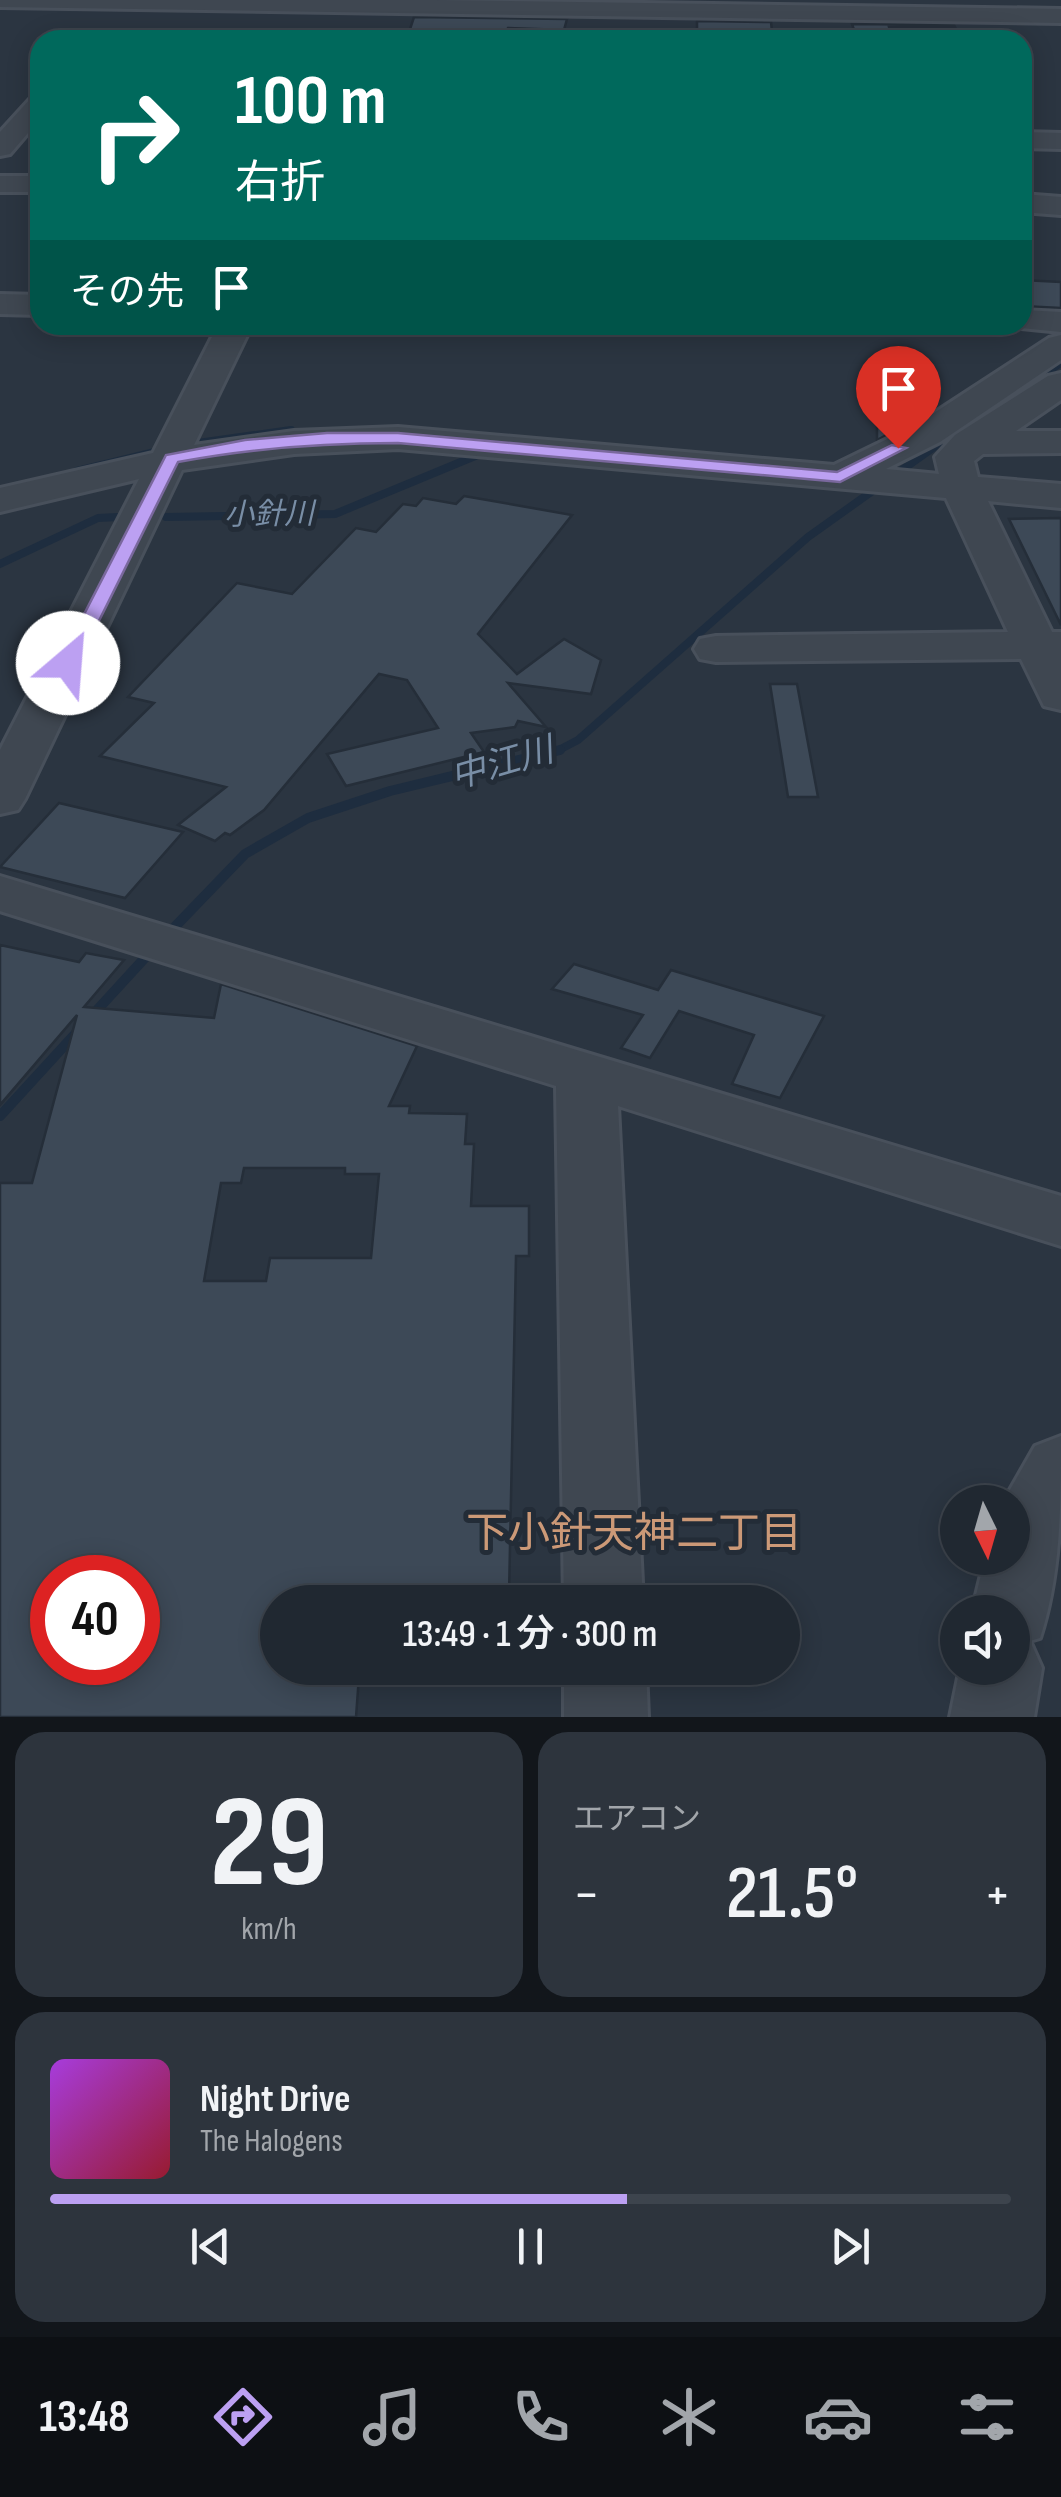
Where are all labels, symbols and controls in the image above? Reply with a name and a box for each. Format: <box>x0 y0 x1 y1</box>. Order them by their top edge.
text: 100 m <box>235 60 386 144</box>
icon: right <box>70 70 200 200</box>
text: 右折 <box>235 156 325 211</box>
icon: arrive <box>204 260 259 315</box>
text: その先 <box>70 270 184 315</box>
pin <box>856 346 941 449</box>
icon: arrive <box>871 361 926 416</box>
water label: 小針川 <box>224 496 317 534</box>
position arrow <box>16 611 120 715</box>
water label: 中江川 <box>446 728 562 799</box>
north arrow <box>940 1485 1030 1575</box>
map controls <box>940 1485 1030 1685</box>
district label: 下小針天神二丁目 <box>466 1509 802 1560</box>
speed limit sign: 40 <box>30 1555 160 1685</box>
button: sound <box>940 1595 1030 1685</box>
text: 13:49 · 1 分 · 300 m <box>403 1612 657 1657</box>
text: 29 <box>210 1767 328 1923</box>
text: エアコン <box>573 1800 701 1839</box>
text: 21.5° <box>726 1849 858 1940</box>
text: − <box>573 1862 600 1929</box>
text: + <box>984 1862 1011 1929</box>
text: km/h <box>241 1910 297 1949</box>
text: Night Drive <box>200 2077 351 2122</box>
text: The Halogens <box>200 2122 343 2161</box>
icon: previous <box>183 2219 238 2274</box>
icon: pause <box>503 2219 558 2274</box>
icon: next <box>823 2219 878 2274</box>
icon: directions <box>208 2382 278 2452</box>
icon: music <box>357 2382 427 2452</box>
icon: phone <box>506 2382 576 2452</box>
icon: climate <box>654 2382 724 2452</box>
icon: car <box>803 2382 873 2452</box>
icon: filters <box>952 2382 1022 2452</box>
text: 13:48 <box>39 2390 129 2445</box>

